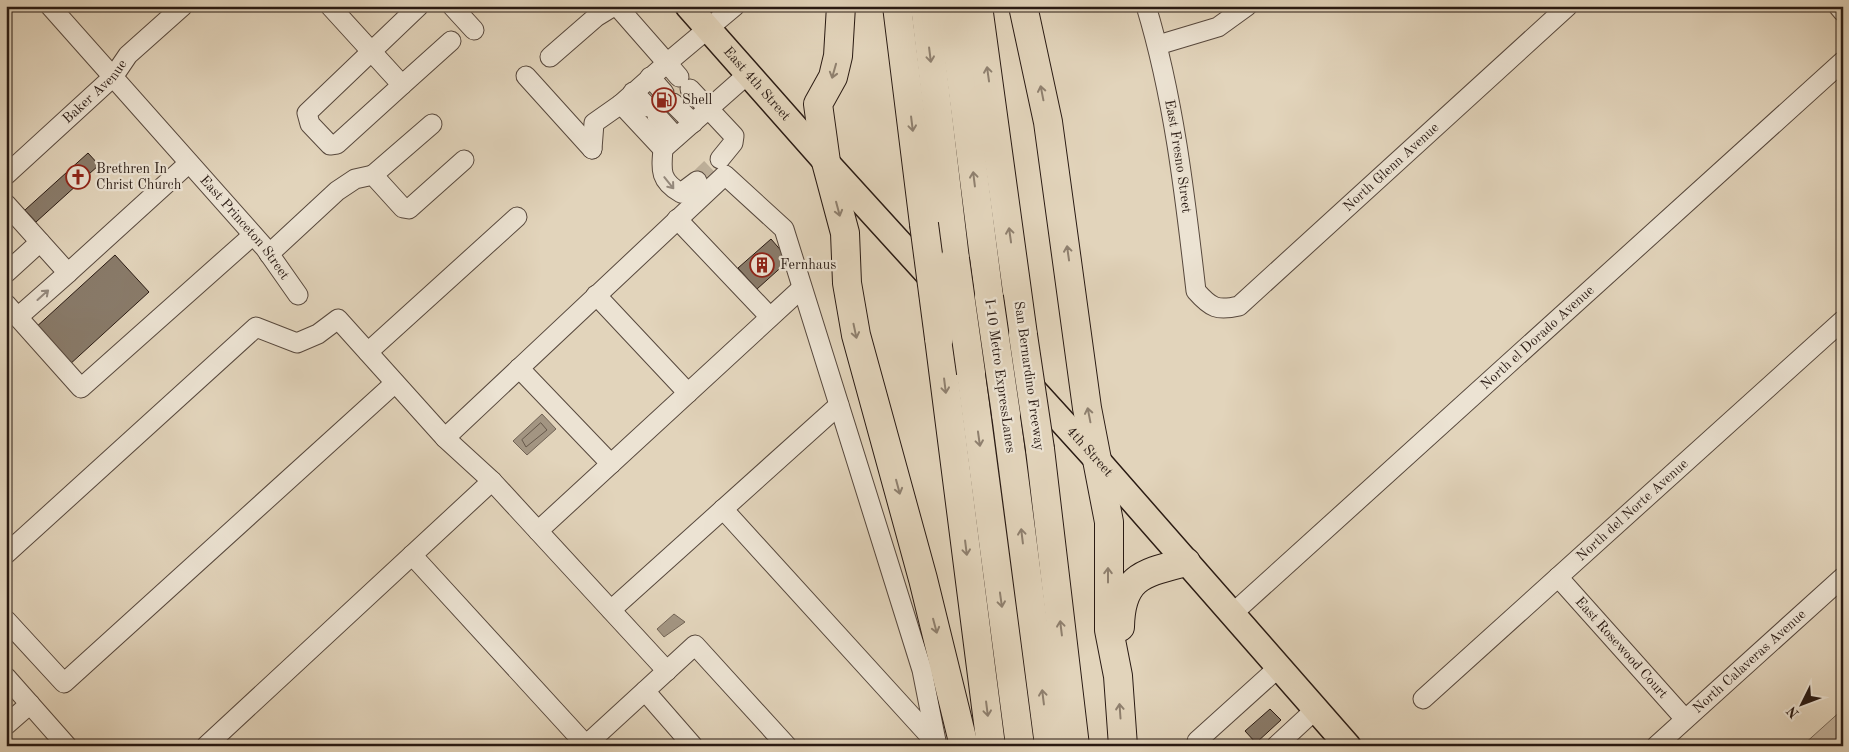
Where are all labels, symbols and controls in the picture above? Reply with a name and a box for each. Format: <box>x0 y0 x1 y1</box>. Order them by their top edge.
street label: East 4th Street <box>721 44 793 124</box>
one-way arrow <box>926 46 936 62</box>
street label: Baker Avenue <box>60 57 130 126</box>
one-way arrow <box>829 62 839 78</box>
one-way arrow <box>983 66 993 82</box>
one-way arrow <box>1037 85 1046 101</box>
fuel station icon: Shell <box>651 87 677 113</box>
place label: Shell <box>682 93 713 107</box>
street label: East Fresno Street <box>1162 98 1194 214</box>
one-way arrow <box>907 116 917 132</box>
street label: North Glenn Avenue <box>1341 120 1442 214</box>
place label: Brethren In Christ Church <box>96 162 182 192</box>
church icon: Brethren In Christ Church <box>65 164 91 190</box>
one-way arrow <box>969 171 979 187</box>
street label: East Princeton Street <box>197 173 292 282</box>
one-way arrow <box>663 176 674 189</box>
one-way arrow <box>834 201 844 217</box>
one-way arrow <box>1005 227 1015 243</box>
one-way arrow <box>1062 246 1072 262</box>
building icon: Fernhaus <box>749 252 775 278</box>
place label: Fernhaus <box>780 258 836 272</box>
street label: North el Dorado Avenue <box>1478 283 1597 392</box>
one-way arrow <box>37 289 50 301</box>
street label: I-10 Metro ExpressLanes <box>982 298 1018 454</box>
street label: San Bernardino Freeway <box>1012 300 1047 452</box>
one-way arrow <box>851 322 860 338</box>
one-way arrow <box>940 378 950 394</box>
one-way arrow <box>1083 407 1093 423</box>
street label: 4th Street <box>1064 424 1116 479</box>
one-way arrow <box>975 431 985 447</box>
street label: North del Norte Avenue <box>1574 456 1691 564</box>
one-way arrow <box>893 479 903 495</box>
one-way arrow <box>1017 529 1027 545</box>
one-way arrow <box>961 539 971 555</box>
one-way arrow <box>1103 568 1113 584</box>
one-way arrow <box>996 592 1006 608</box>
street label: East Rosewood Court <box>1573 594 1670 701</box>
street label: North Calaveras Avenue <box>1689 606 1809 716</box>
one-way arrow <box>931 618 940 634</box>
one-way arrow <box>1056 620 1066 636</box>
north arrow <box>1776 680 1826 730</box>
one-way arrow <box>1038 690 1048 706</box>
one-way arrow <box>982 701 992 717</box>
one-way arrow <box>1115 703 1125 719</box>

